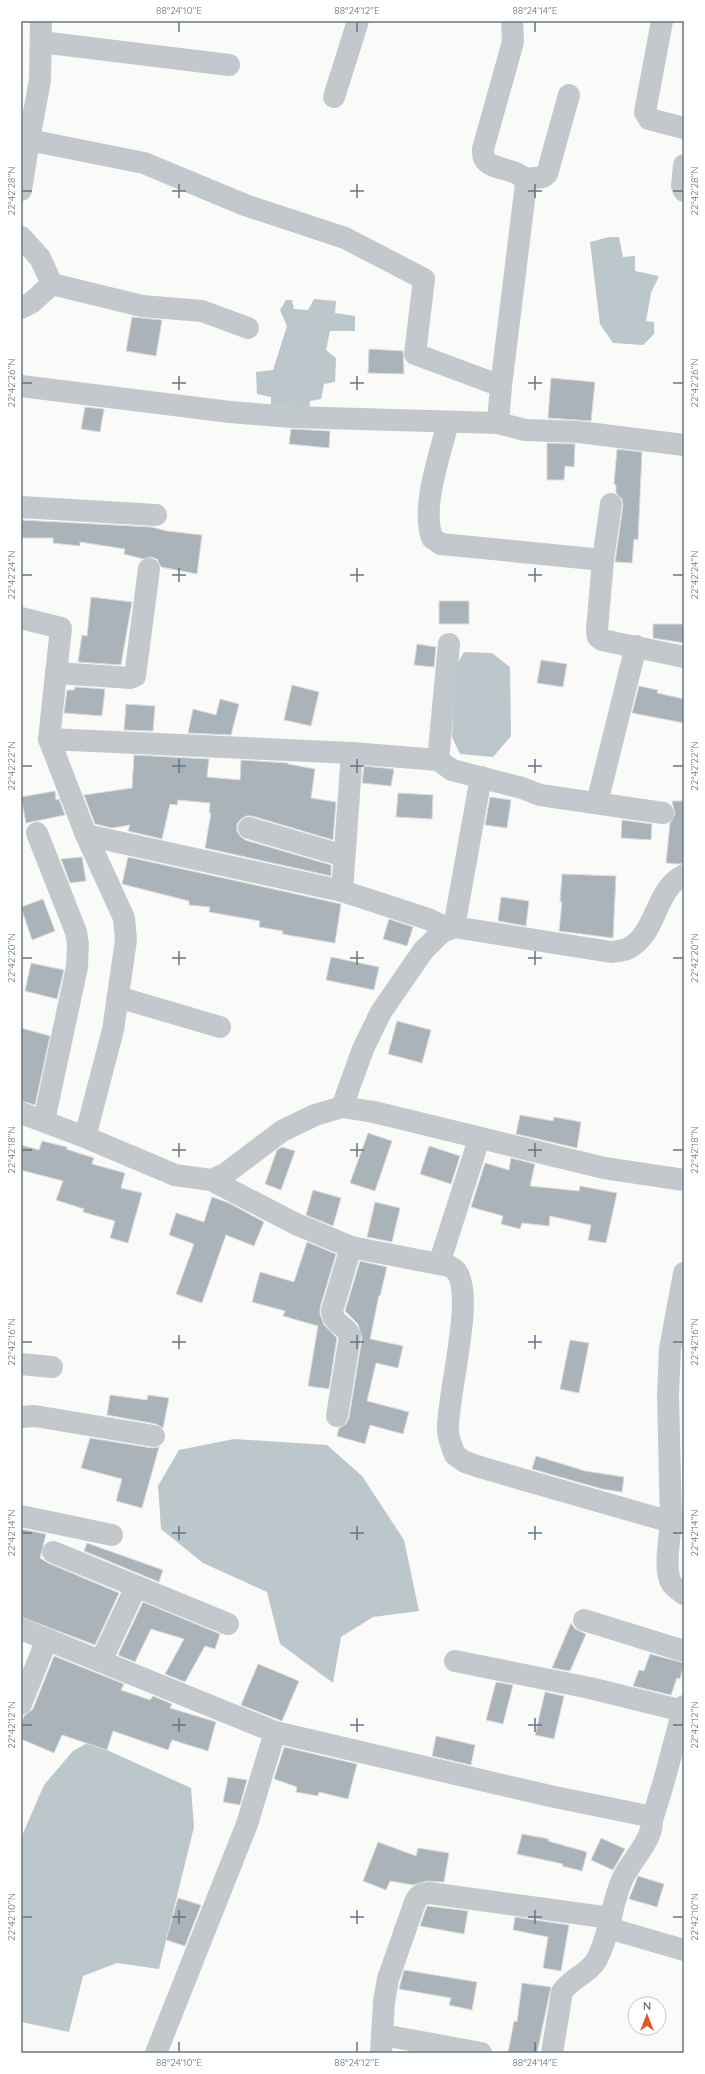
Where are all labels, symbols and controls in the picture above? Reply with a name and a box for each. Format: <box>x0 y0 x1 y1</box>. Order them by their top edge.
text: 88°24'10"E <box>156 4 202 17</box>
text: 88°24'12"E <box>334 4 380 17</box>
text: 88°24'14"E <box>512 4 558 17</box>
text: 22°42'28"N <box>5 166 18 216</box>
text: 22°42'28"N <box>688 166 701 216</box>
text: 22°42'26"N <box>5 358 18 408</box>
text: 22°42'26"N <box>688 358 701 408</box>
text: 22°42'24"N <box>5 551 18 599</box>
text: 22°42'24"N <box>688 551 701 599</box>
text: 22°42'22"N <box>5 741 18 791</box>
text: 22°42'22"N <box>688 741 701 791</box>
text: 22°42'20"N <box>5 933 18 983</box>
text: 22°42'20"N <box>688 933 701 983</box>
text: 22°42'18"N <box>5 1126 18 1174</box>
text: 22°42'18"N <box>688 1126 701 1174</box>
text: 22°42'16"N <box>5 1318 18 1366</box>
text: 22°42'16"N <box>688 1318 701 1366</box>
text: 22°42'14"N <box>5 1509 18 1557</box>
text: 22°42'14"N <box>688 1509 701 1557</box>
text: 22°42'12"N <box>5 1701 18 1749</box>
text: 22°42'12"N <box>688 1701 701 1749</box>
text: 22°42'10"N <box>5 1893 18 1941</box>
text: 22°42'10"N <box>688 1893 701 1941</box>
north arrow <box>627 1996 667 2036</box>
text: N <box>643 1999 651 2013</box>
text: 88°24'10"E <box>156 2056 202 2069</box>
text: 88°24'12"E <box>334 2056 380 2069</box>
text: 88°24'14"E <box>512 2056 558 2069</box>

